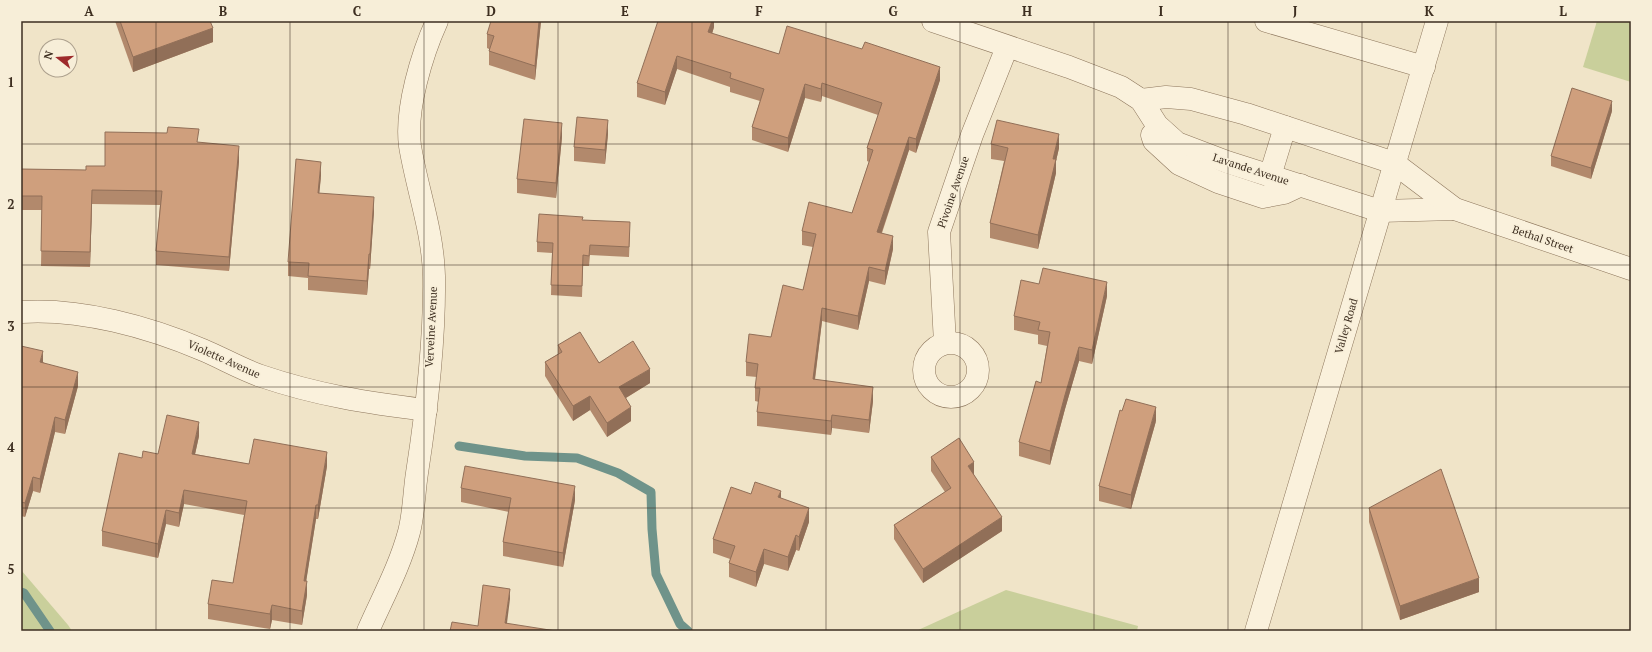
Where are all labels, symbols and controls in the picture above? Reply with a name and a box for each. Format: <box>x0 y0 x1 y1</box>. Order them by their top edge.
text: A <box>84 2 94 20</box>
text: B <box>219 2 227 20</box>
text: C <box>353 2 361 20</box>
text: D <box>486 2 496 20</box>
text: E <box>621 2 629 20</box>
text: F <box>755 2 763 20</box>
text: G <box>888 2 898 20</box>
text: H <box>1022 2 1032 20</box>
text: I <box>1159 2 1164 20</box>
text: J <box>1293 2 1298 20</box>
text: K <box>1424 2 1434 20</box>
text: L <box>1559 2 1567 20</box>
north arrow <box>38 38 78 78</box>
text: N <box>41 48 57 61</box>
text: 1 <box>7 73 15 91</box>
street label: Lavande Avenue <box>1211 150 1291 188</box>
street label: Pivoine Avenue <box>934 154 972 230</box>
text: 2 <box>7 195 15 213</box>
street label: Bethal Street <box>1511 222 1575 256</box>
street label: Verveine Avenue <box>422 286 440 368</box>
street label: Valley Road <box>1331 297 1361 355</box>
text: 3 <box>7 317 15 335</box>
street label: Violette Avenue <box>186 337 263 381</box>
text: 4 <box>7 438 15 456</box>
text: 5 <box>7 560 15 578</box>

